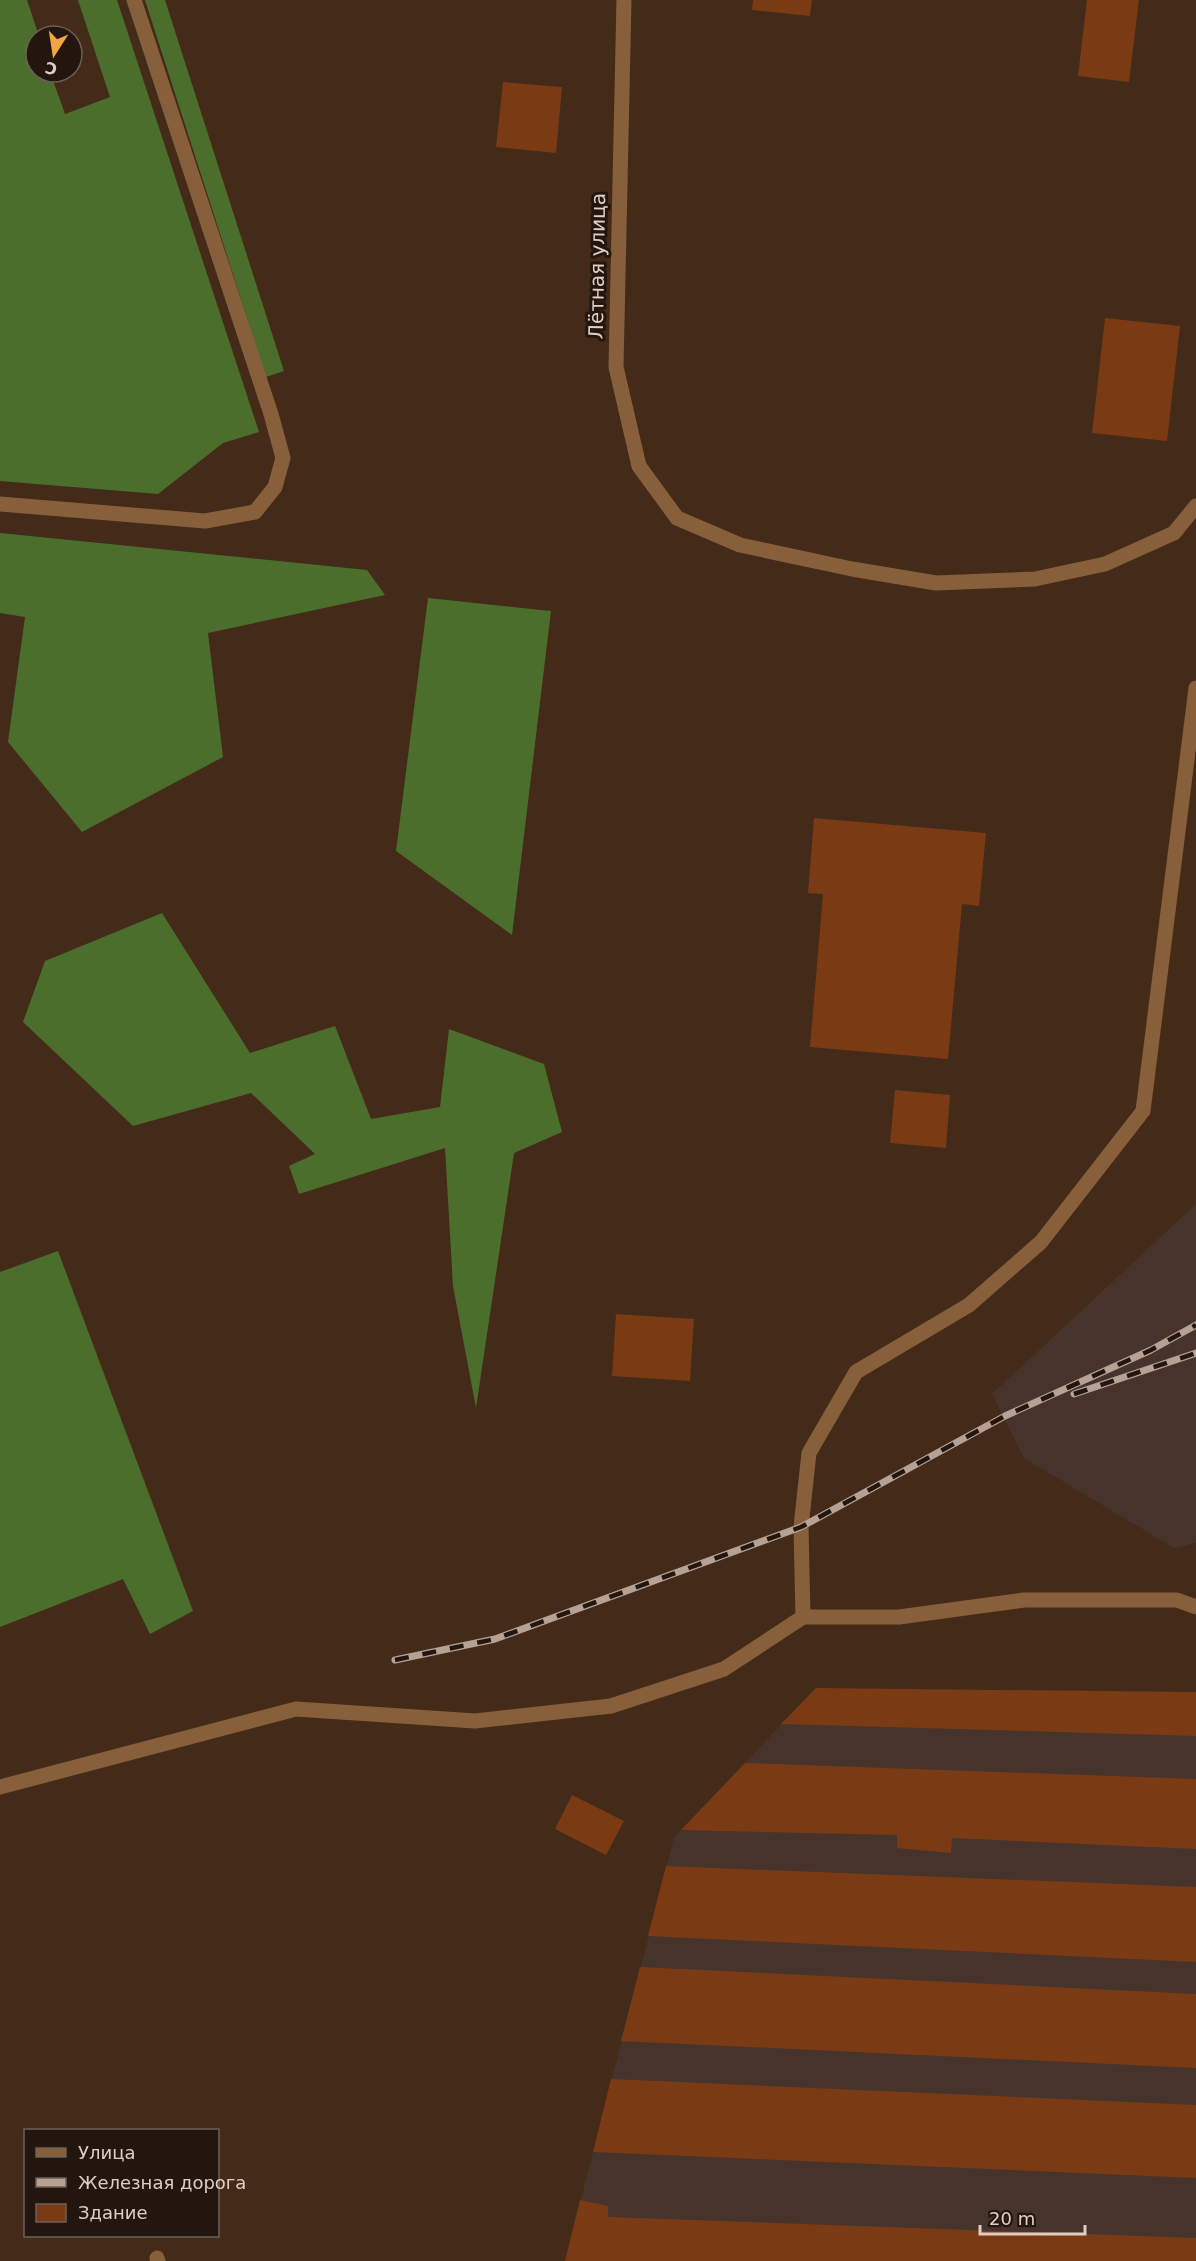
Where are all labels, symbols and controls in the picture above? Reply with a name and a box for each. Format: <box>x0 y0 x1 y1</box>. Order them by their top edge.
north arrow <box>24 24 84 84</box>
text: С <box>43 58 59 79</box>
street label: Лётная улица <box>584 193 610 339</box>
legend <box>24 2129 219 2237</box>
text: Улица <box>78 2142 135 2163</box>
text: Железная дорога <box>78 2172 246 2193</box>
scale bar <box>980 2198 1085 2236</box>
text: Здание <box>78 2202 148 2223</box>
text: 20 m <box>989 2208 1035 2229</box>

